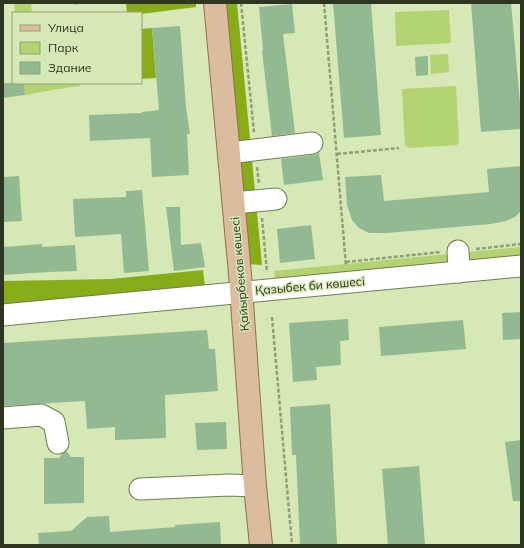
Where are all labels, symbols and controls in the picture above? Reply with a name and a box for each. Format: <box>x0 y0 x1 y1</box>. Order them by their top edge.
legend <box>12 12 142 84</box>
text: Улица <box>47 20 84 35</box>
text: Парк <box>48 40 79 55</box>
text: Здание <box>48 60 92 75</box>
street label: Қайырбеков көшесі <box>227 216 252 332</box>
street label: Қазыбек би көшесі <box>255 273 365 298</box>

